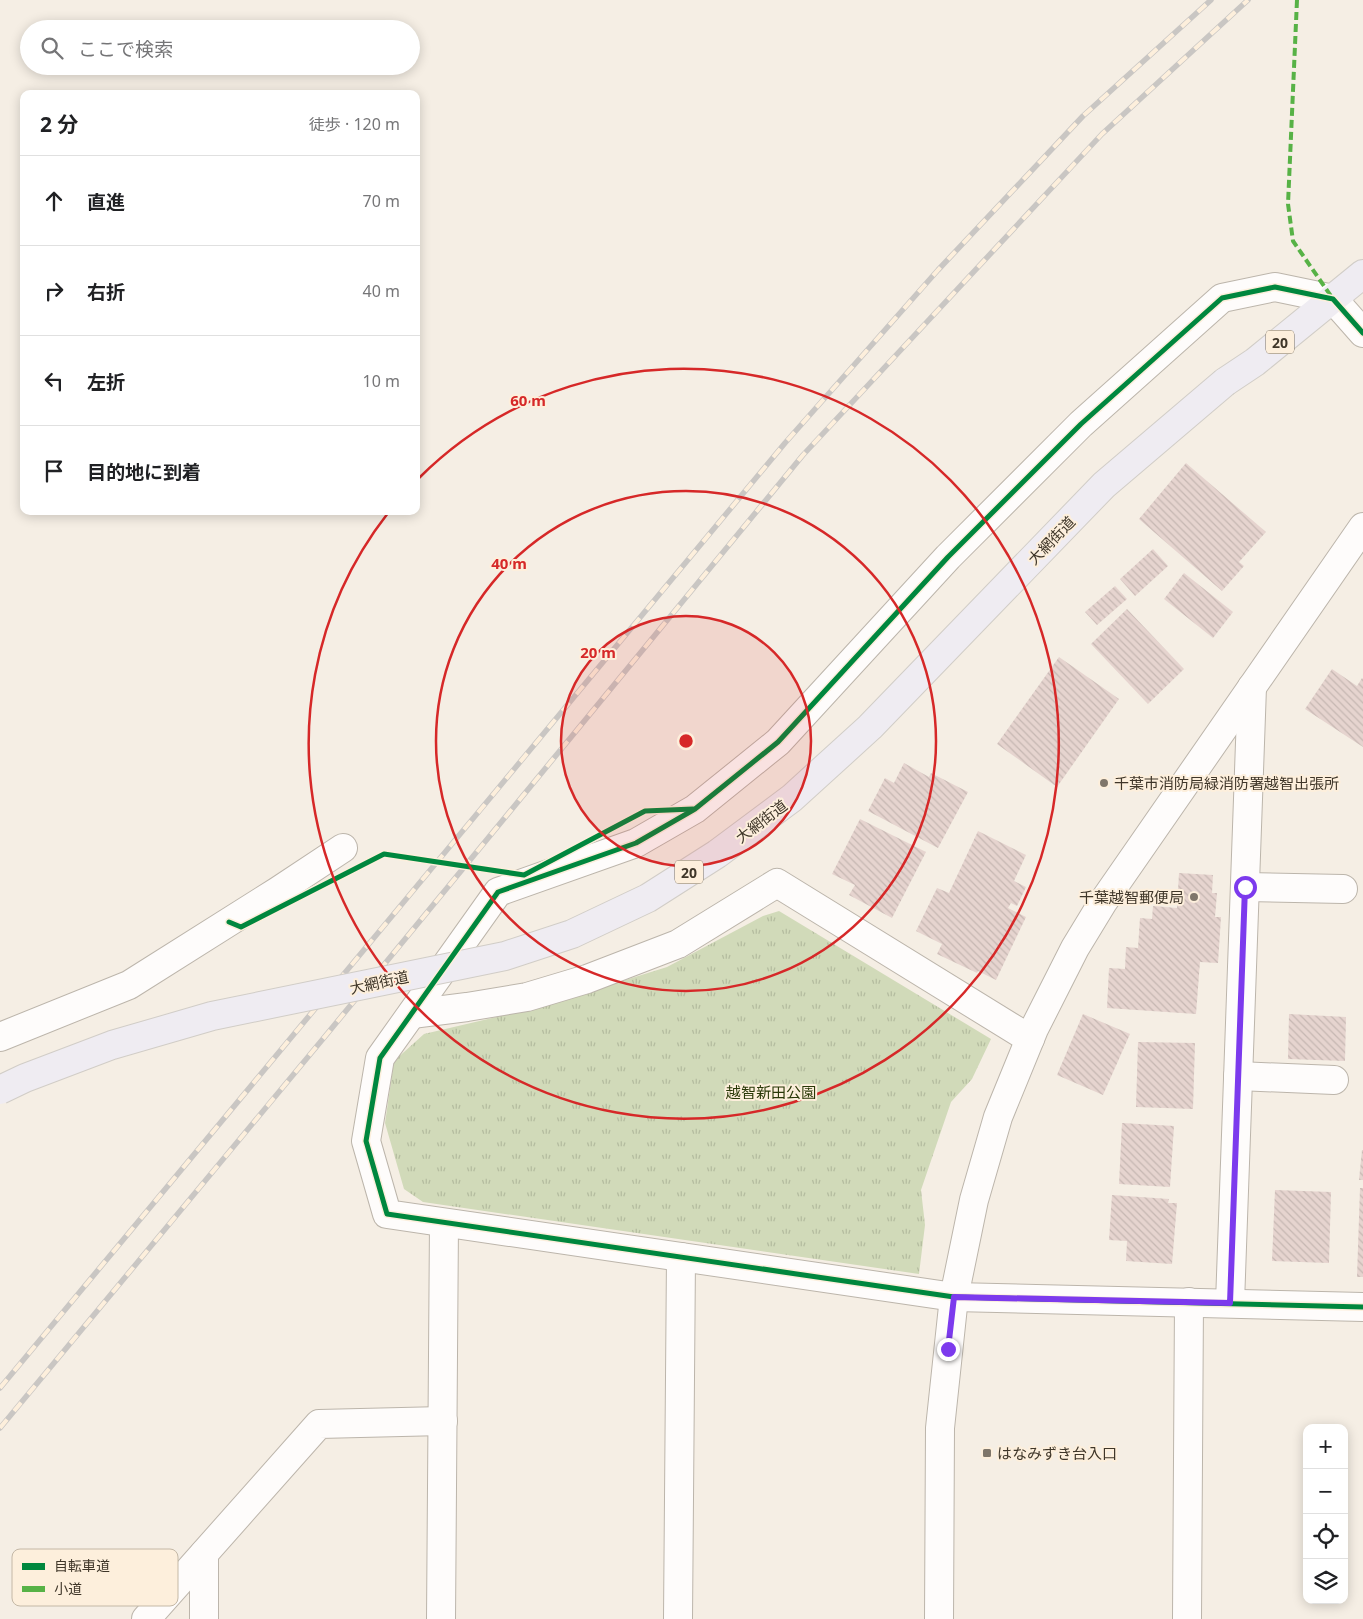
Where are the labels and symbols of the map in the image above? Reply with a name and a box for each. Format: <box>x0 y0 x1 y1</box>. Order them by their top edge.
road number: 20 <box>1266 331 1294 354</box>
text: 60 m <box>510 390 546 410</box>
street label: 大網街道 <box>1023 511 1079 569</box>
text: 40 m <box>491 553 527 573</box>
text: 20 m <box>580 642 616 662</box>
centre of rings <box>677 732 695 750</box>
place label: 千葉市消防局緑消防署越智出張所 <box>1114 773 1339 793</box>
marker: 千葉市消防局緑消防署越智出張所 <box>1098 777 1110 789</box>
street label: 大網街道 <box>731 795 791 847</box>
road number: 20 <box>675 860 703 884</box>
route start <box>1234 876 1257 899</box>
place label: 千葉越智郵便局 <box>1079 887 1184 907</box>
marker: 千葉越智郵便局 <box>1188 891 1200 903</box>
street label: 大網街道 <box>348 966 410 998</box>
park label: 越智新田公園 <box>725 1082 816 1102</box>
route end <box>937 1338 960 1361</box>
place label: はなみずき台入口 <box>997 1443 1117 1463</box>
marker: はなみずき台入口 <box>981 1447 993 1459</box>
legend <box>12 1549 178 1606</box>
text: 自転車道 <box>54 1556 110 1575</box>
text: 小道 <box>54 1579 82 1598</box>

